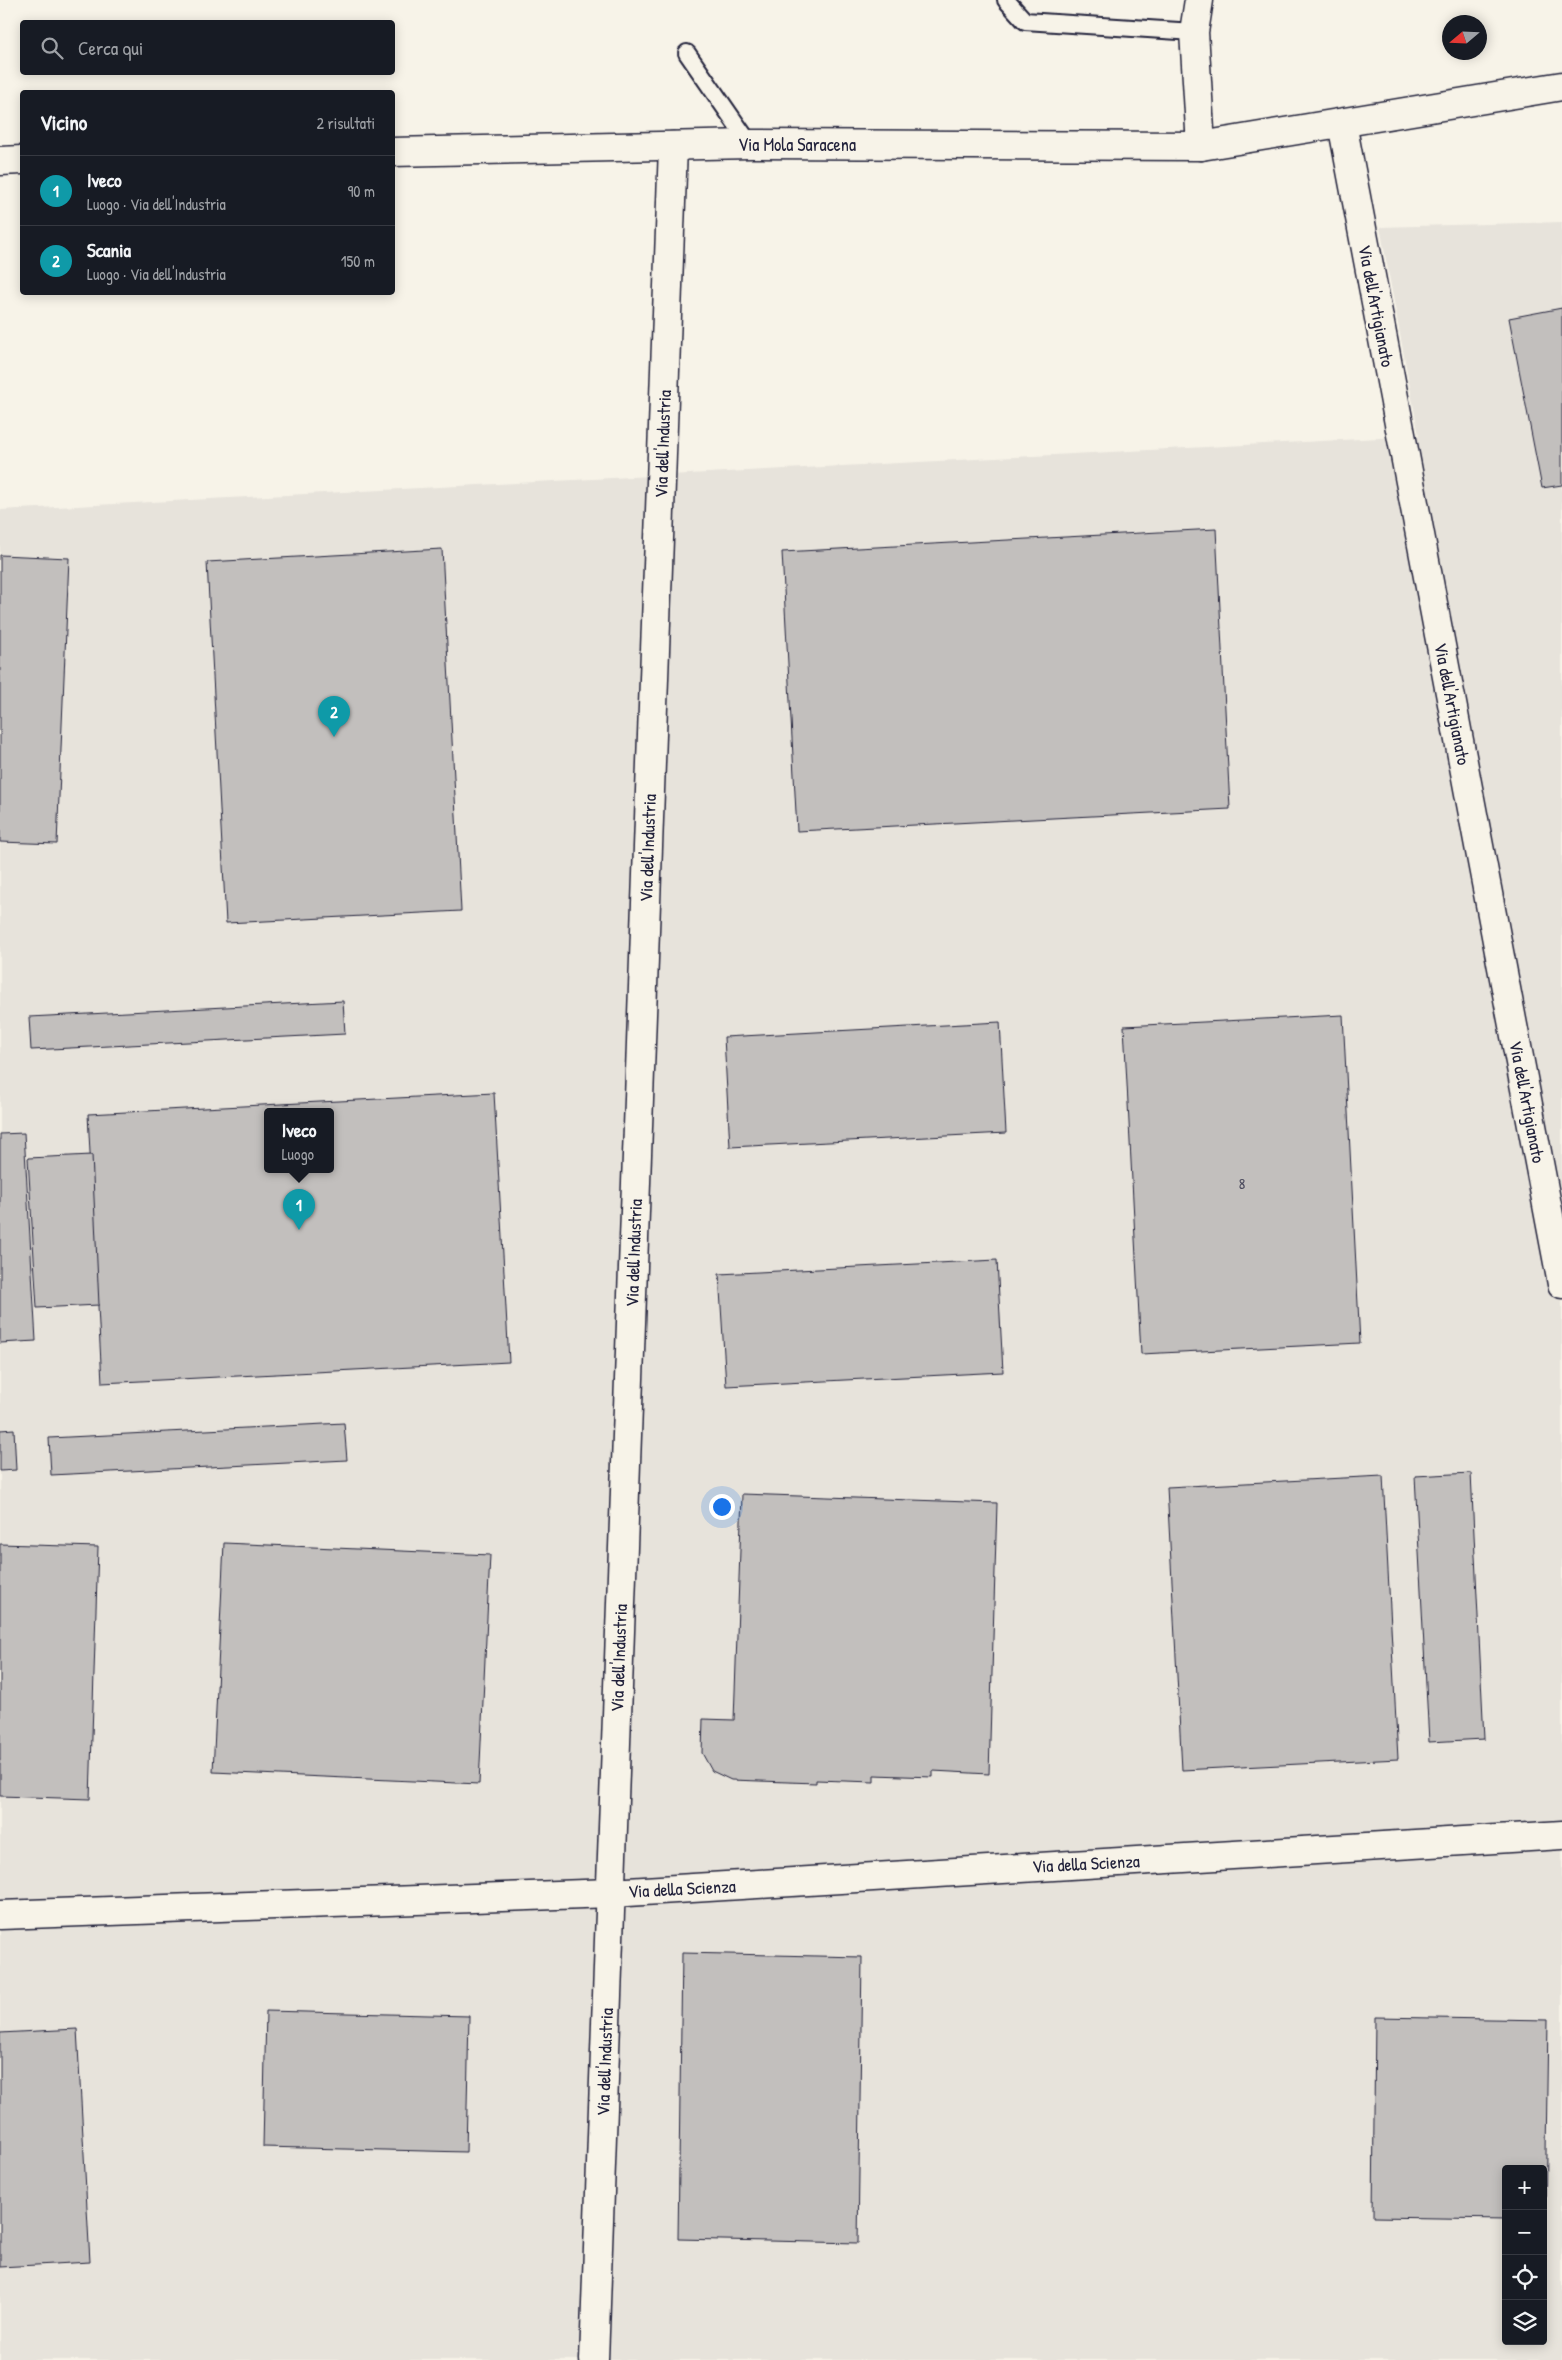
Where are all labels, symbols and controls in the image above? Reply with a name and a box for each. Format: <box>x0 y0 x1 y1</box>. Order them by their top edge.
north arrow <box>1442 15 1487 60</box>
search box <box>20 20 395 75</box>
icon: search <box>38 34 66 62</box>
text: Cerca qui <box>78 35 143 61</box>
text: Vicino <box>40 108 87 137</box>
text: 2 risultati <box>316 112 375 134</box>
street label: Via Mola Saracena <box>738 132 856 157</box>
text: Iveco <box>87 167 122 193</box>
text: 1 <box>53 180 59 202</box>
text: 90 m <box>347 180 375 202</box>
text: Luogo · Via dell'Industria <box>87 193 226 215</box>
text: Scania <box>87 237 131 263</box>
street label: Via dell'Artigianato <box>1352 243 1401 369</box>
text: 2 <box>52 250 60 272</box>
text: 150 m <box>341 250 375 272</box>
text: Luogo · Via dell'Industria <box>87 263 226 285</box>
street label: Via dell'Industria <box>648 390 677 498</box>
street label: Via dell'Artigianato <box>1428 641 1477 767</box>
pin: 2 <box>318 696 350 737</box>
street label: Via dell'Industria <box>633 794 662 902</box>
street label: Via dell'Artigianato <box>1503 1039 1552 1165</box>
popup <box>264 1108 334 1173</box>
text: Iveco <box>282 1117 316 1143</box>
text: Luogo <box>282 1143 314 1165</box>
house number: 8 <box>1239 1173 1245 1194</box>
pin: 1 <box>283 1189 315 1230</box>
street label: Via dell'Industria <box>619 1199 648 1307</box>
your location <box>709 1494 735 1520</box>
street label: Via dell'Industria <box>604 1604 633 1712</box>
street label: Via della Scienza <box>1031 1848 1140 1879</box>
street label: Via della Scienza <box>627 1873 736 1904</box>
street label: Via dell'Industria <box>590 2008 619 2116</box>
map controls <box>1502 2165 1547 2345</box>
button: + <box>1502 2165 1547 2210</box>
button: − <box>1502 2210 1547 2255</box>
button: locate <box>1502 2255 1547 2300</box>
button: layers <box>1502 2300 1547 2345</box>

